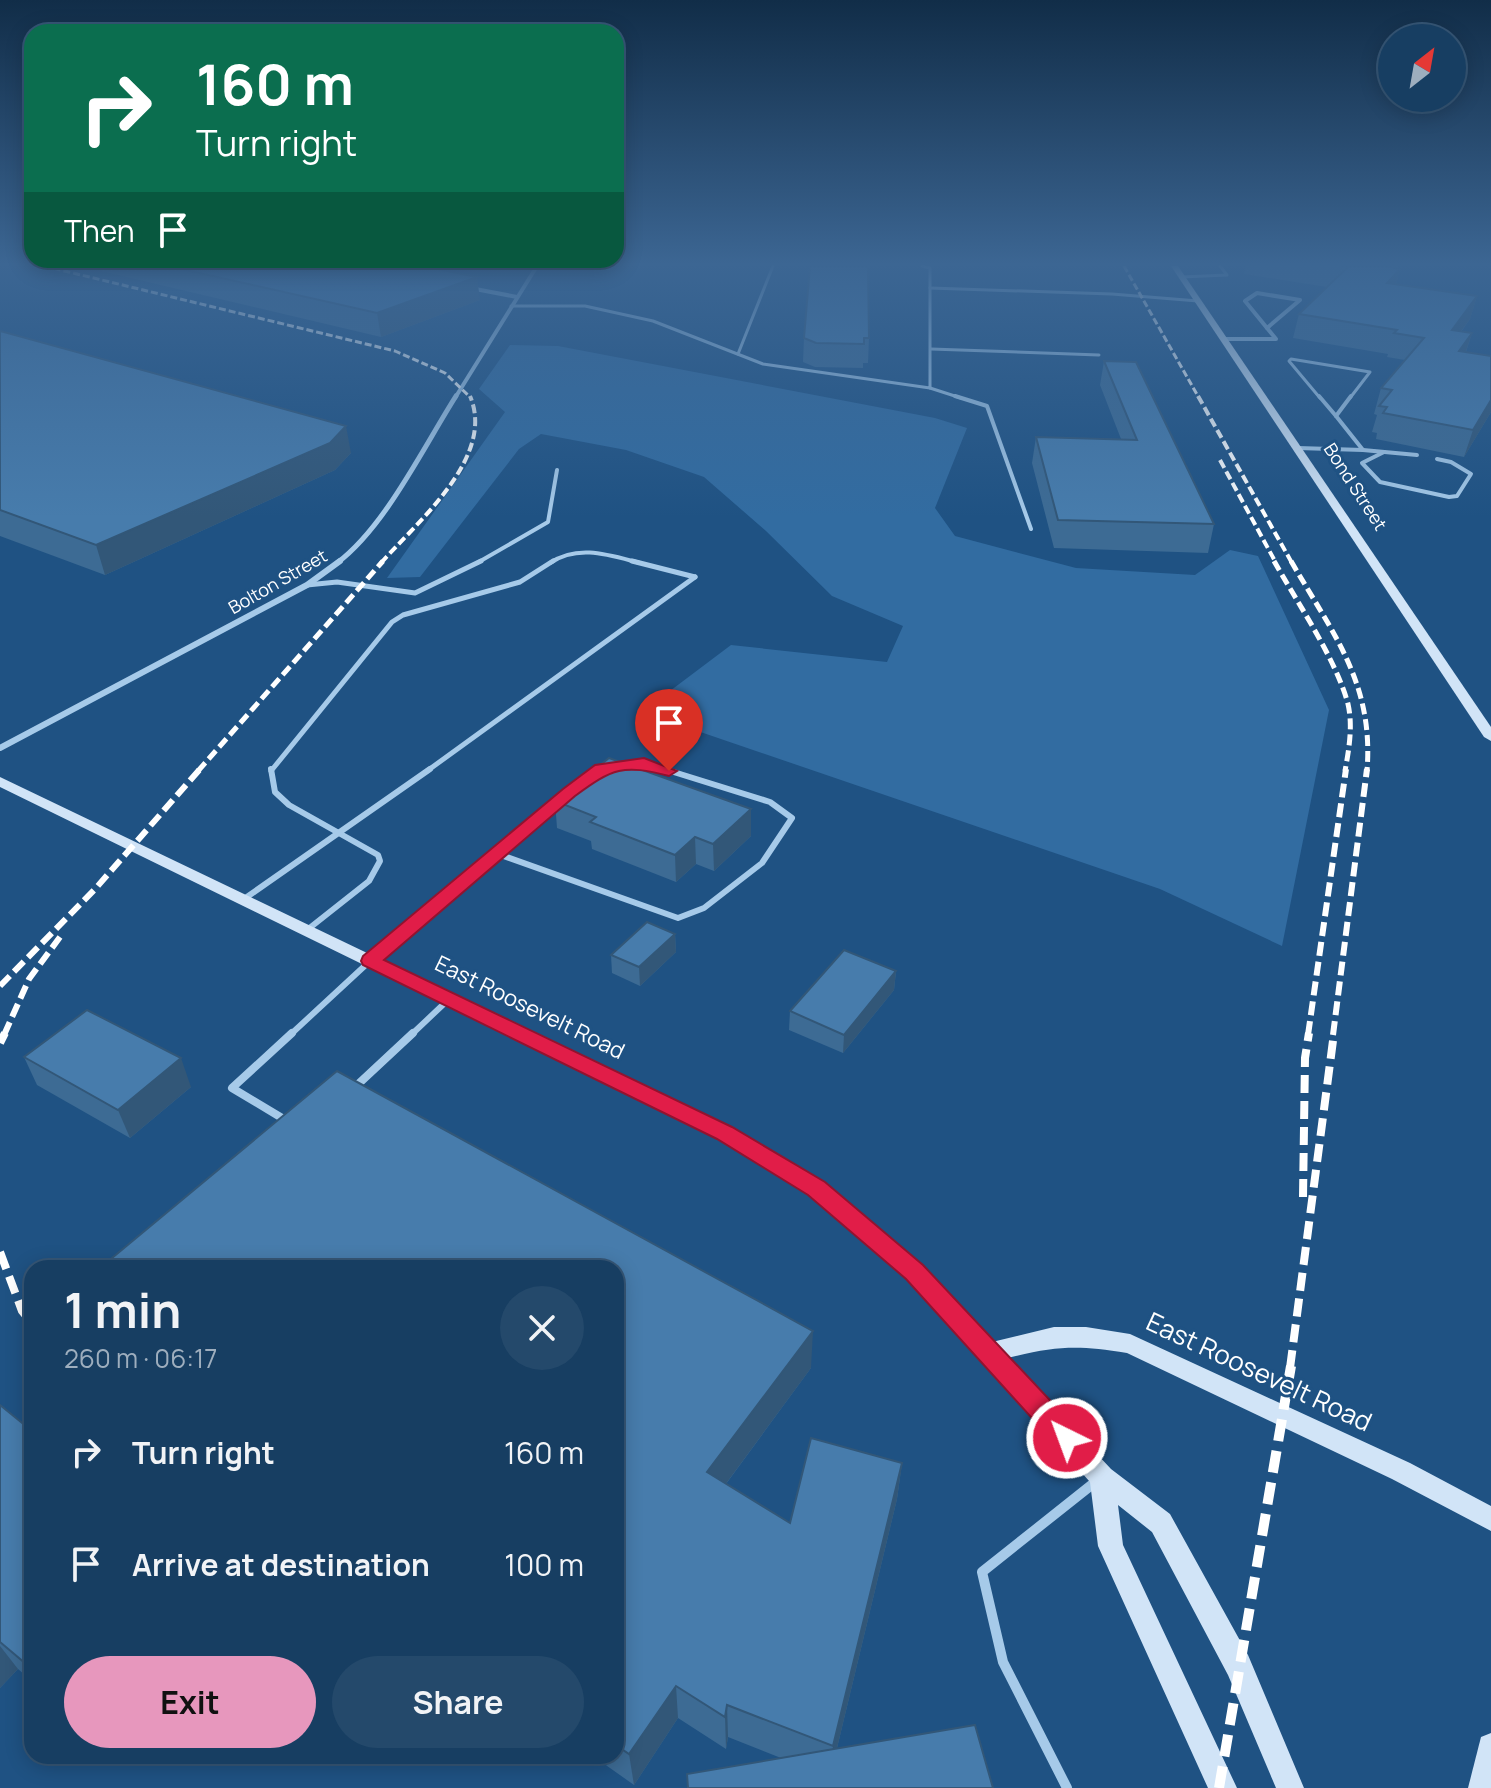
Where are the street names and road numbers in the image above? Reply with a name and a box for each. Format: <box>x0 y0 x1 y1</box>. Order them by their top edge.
street label: Bond Street <box>1319 438 1393 535</box>
street label: Bolton Street <box>224 543 331 619</box>
street label: East Roosevelt Road <box>430 948 630 1066</box>
street label: East Roosevelt Road <box>1141 1303 1378 1439</box>

